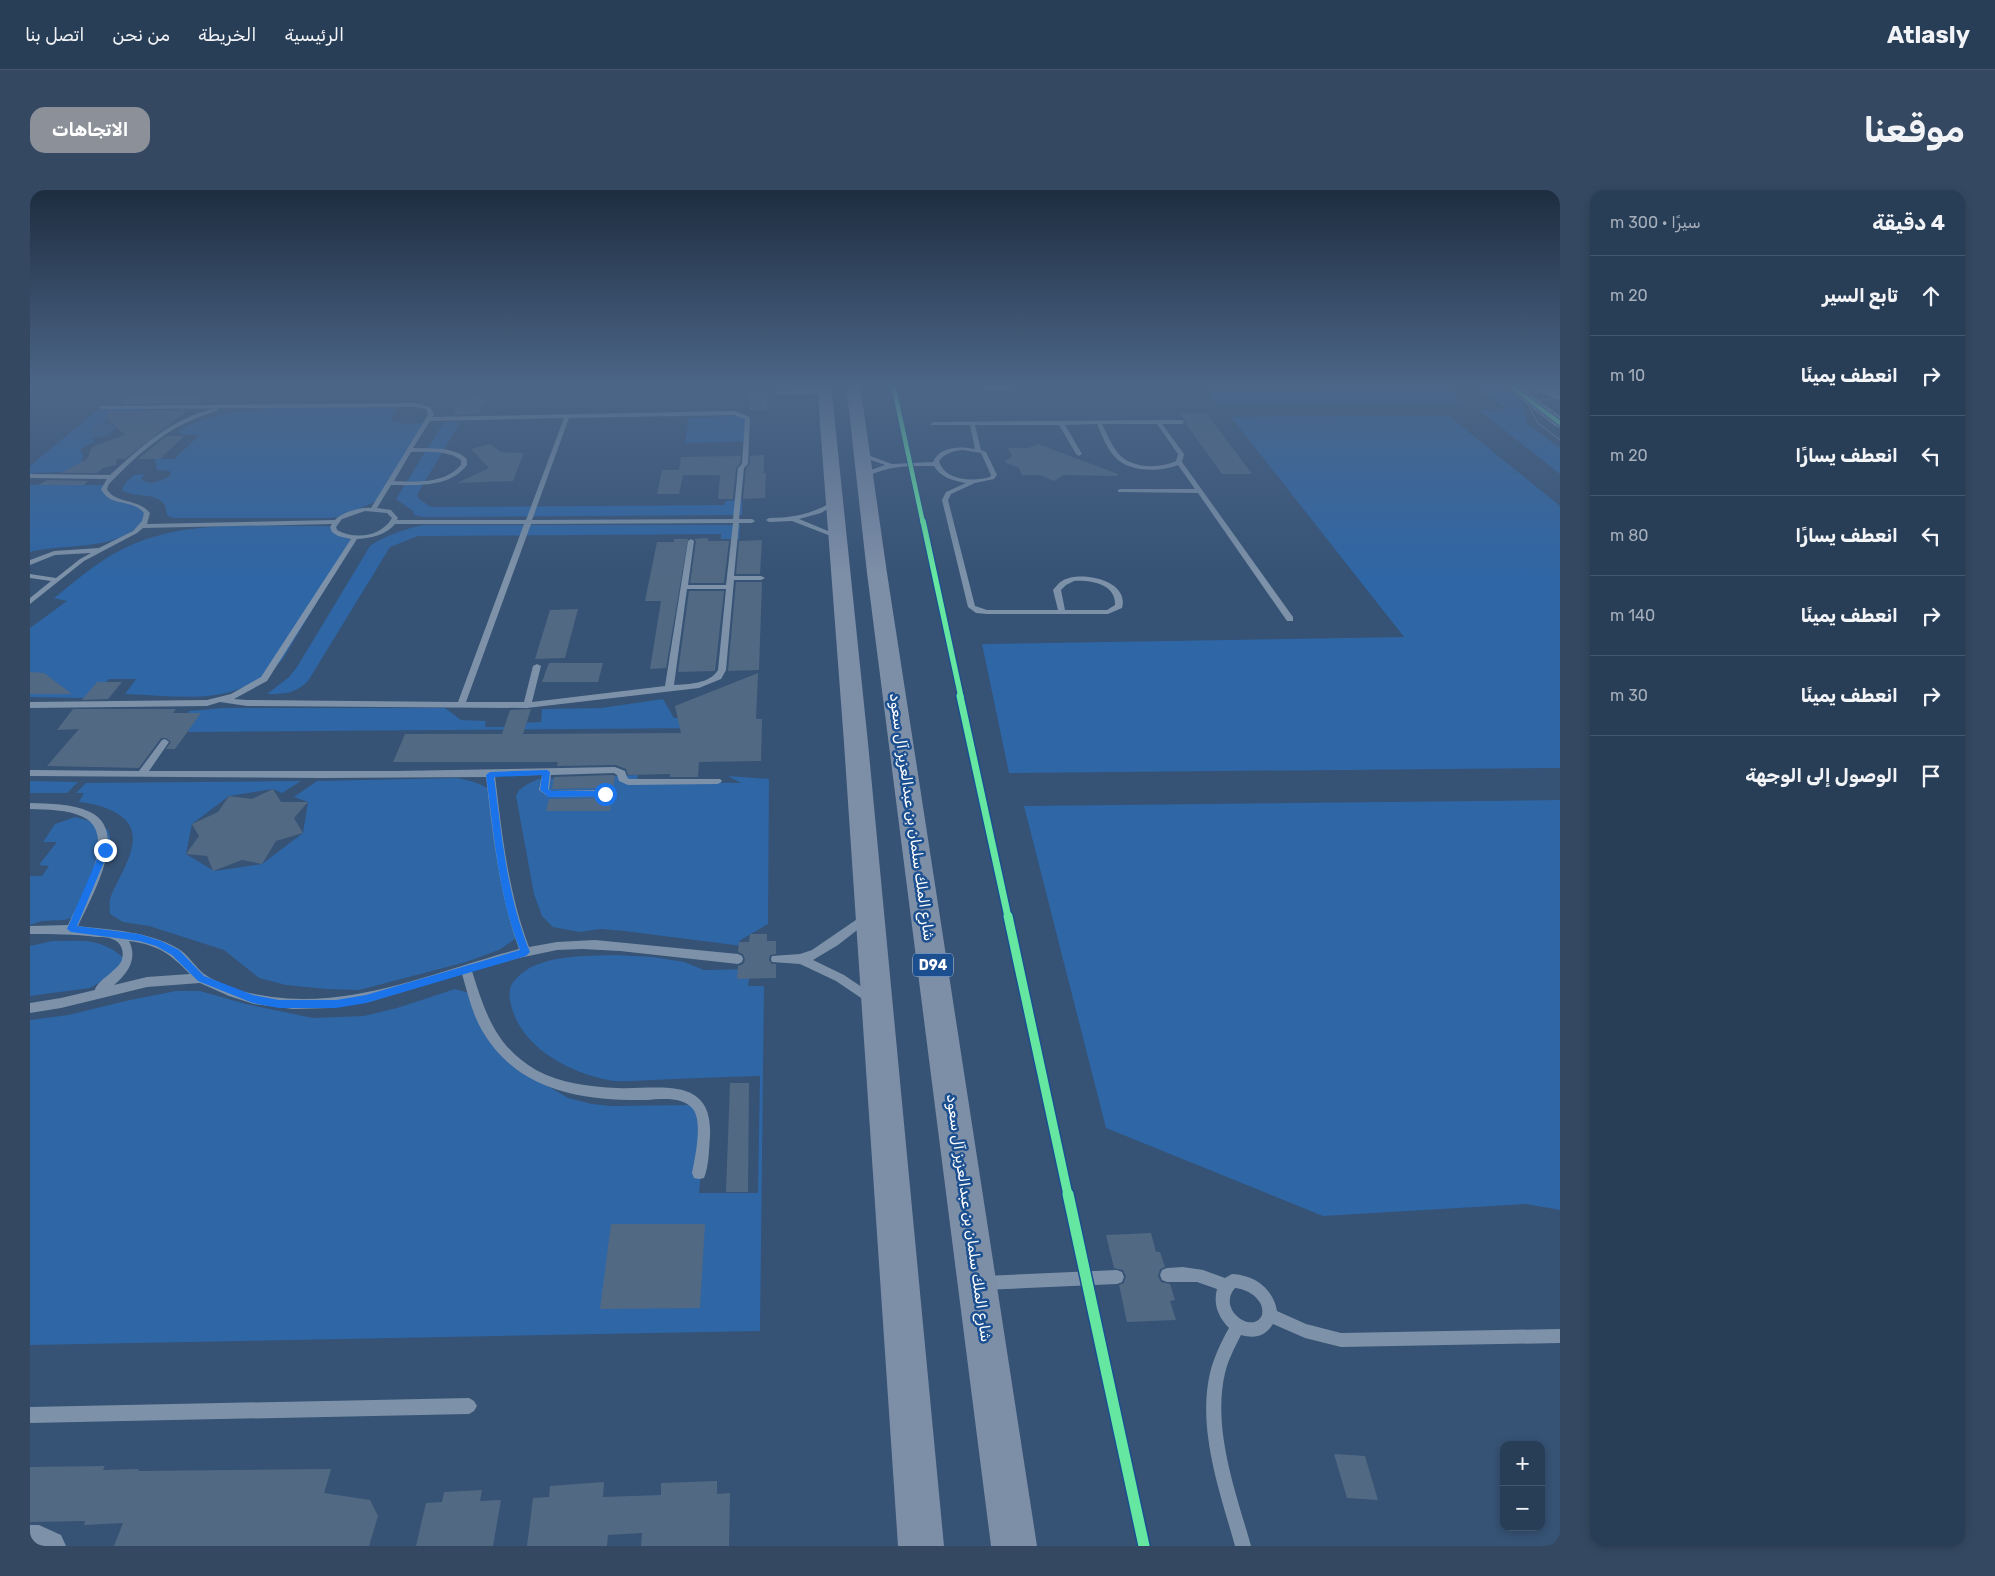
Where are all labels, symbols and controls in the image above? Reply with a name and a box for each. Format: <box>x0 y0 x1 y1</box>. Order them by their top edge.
text: Atlasly <box>1887 21 1970 49</box>
text: اتصل بنا <box>25 24 84 46</box>
text: من نحن <box>112 24 170 46</box>
text: الخريطة <box>198 24 256 46</box>
text: الرئيسية <box>284 24 344 46</box>
button: الاتجاهات <box>30 107 150 153</box>
text: موقعنا <box>1863 109 1965 151</box>
text: 4 دقيقة <box>1872 210 1945 235</box>
text: سيرًا · 300 m <box>1610 213 1701 232</box>
icon: ahead <box>1917 282 1945 310</box>
text: تابع السير <box>1822 284 1898 307</box>
text: 20 m <box>1610 286 1648 305</box>
icon: right <box>1917 362 1945 390</box>
text: انعطف يمينًا <box>1801 364 1898 387</box>
text: 10 m <box>1610 366 1645 385</box>
icon: left <box>1917 442 1945 470</box>
text: انعطف يسارًا <box>1795 444 1898 467</box>
text: 20 m <box>1610 446 1648 465</box>
icon: left <box>1917 522 1945 550</box>
text: انعطف يسارًا <box>1795 524 1898 547</box>
text: 80 m <box>1610 526 1649 545</box>
icon: right <box>1917 602 1945 630</box>
text: انعطف يمينًا <box>1801 604 1898 627</box>
text: 140 m <box>1610 606 1655 625</box>
icon: right <box>1917 682 1945 710</box>
text: انعطف يمينًا <box>1801 684 1898 707</box>
text: 30 m <box>1610 686 1648 705</box>
street label: شارع الملك سلمان بن عبدالعزيز آل سعود <box>884 692 938 942</box>
icon: arrive <box>1917 762 1945 790</box>
text: الوصول إلى الوجهة <box>1745 764 1898 787</box>
route start <box>594 783 617 806</box>
route end <box>94 839 117 862</box>
road number: D94 <box>913 954 953 976</box>
street label: شارع الملك سلمان بن عبدالعزيز آل سعود <box>941 1093 995 1343</box>
map controls <box>1500 1441 1545 1531</box>
button: + <box>1500 1441 1545 1486</box>
button: − <box>1500 1486 1545 1531</box>

